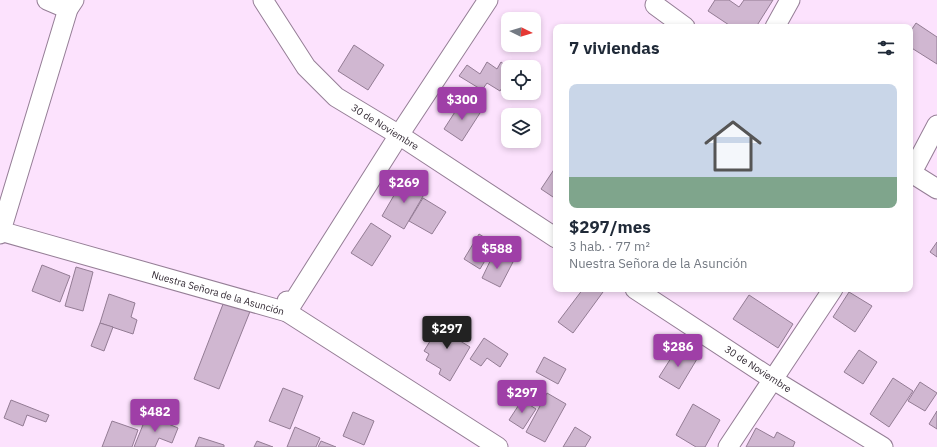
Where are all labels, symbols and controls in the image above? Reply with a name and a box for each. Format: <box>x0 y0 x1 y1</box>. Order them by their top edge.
north arrow <box>501 12 541 52</box>
map controls <box>501 12 541 148</box>
text: 7 viviendas <box>569 37 660 59</box>
icon: filters <box>875 37 897 59</box>
button: locate <box>501 60 541 100</box>
pin: $300 <box>438 87 486 121</box>
text: $300 <box>446 91 478 108</box>
street label: 30 de Noviembre <box>349 101 422 153</box>
button: layers <box>501 108 541 148</box>
icon: home <box>697 110 769 182</box>
pin: $269 <box>380 170 428 204</box>
text: $269 <box>388 174 420 191</box>
text: $297/mes <box>569 216 651 238</box>
pin: $588 <box>473 236 521 270</box>
text: 3 hab. · 77 m² <box>569 238 650 255</box>
text: $588 <box>481 240 513 257</box>
text: Nuestra Señora de la Asunción <box>569 255 748 272</box>
street label: Nuestra Señora de la Asunción <box>150 268 286 318</box>
pin: $297 <box>423 316 471 350</box>
text: $297 <box>431 320 463 337</box>
pin: $286 <box>654 334 702 368</box>
text: $286 <box>662 338 694 355</box>
street label: 30 de Noviembre <box>722 343 794 396</box>
pin: $297 <box>498 380 546 414</box>
text: $297 <box>506 384 538 401</box>
pin: $482 <box>131 399 179 433</box>
text: $482 <box>139 403 171 420</box>

